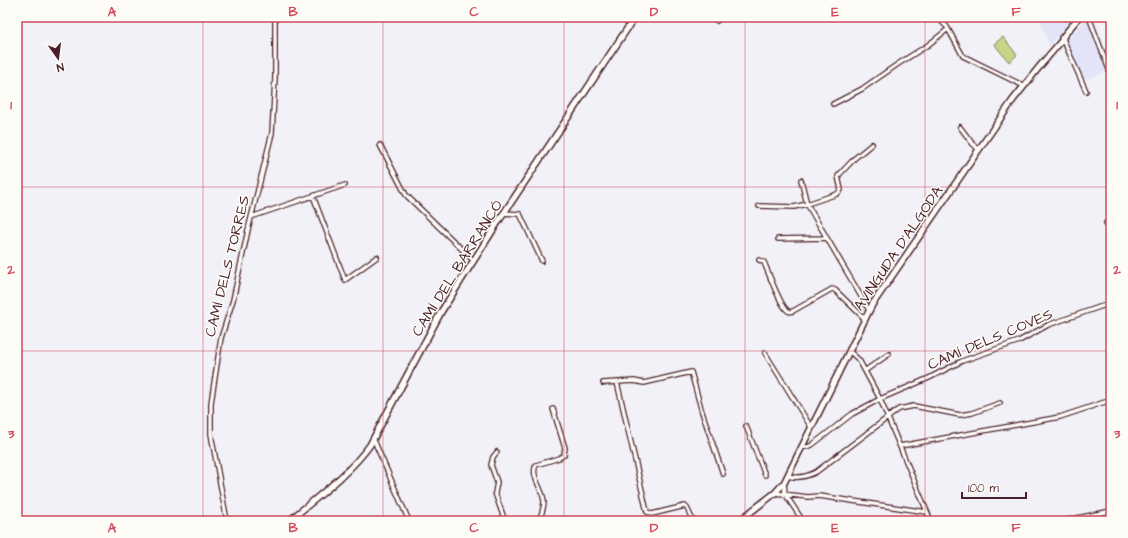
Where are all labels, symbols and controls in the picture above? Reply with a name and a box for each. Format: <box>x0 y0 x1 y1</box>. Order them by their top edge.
text: A <box>108 3 117 21</box>
text: B <box>288 3 298 21</box>
text: C <box>469 3 479 21</box>
text: D <box>650 3 659 21</box>
text: E <box>831 3 839 21</box>
text: F <box>1011 3 1021 21</box>
north arrow <box>38 38 78 78</box>
text: N <box>55 59 65 75</box>
text: 1 <box>10 96 12 114</box>
text: 1 <box>1116 96 1118 114</box>
street label: AVINGUDA D'ALGODA <box>849 181 948 315</box>
street label: CAMÍ DELS TORRES <box>200 193 255 339</box>
street label: CAMÍ DEL BARRANCÓ <box>407 196 508 341</box>
text: 2 <box>6 261 15 279</box>
text: 2 <box>1112 261 1121 279</box>
street label: CAMÍ DELS COVES <box>924 303 1056 375</box>
text: 3 <box>7 425 15 443</box>
text: 3 <box>1113 425 1121 443</box>
scale bar <box>962 474 1026 500</box>
text: 100 m <box>968 480 999 497</box>
text: A <box>108 519 117 537</box>
text: B <box>288 519 298 537</box>
text: C <box>469 519 479 537</box>
text: D <box>650 519 659 537</box>
text: E <box>831 519 839 537</box>
text: F <box>1011 519 1021 537</box>

